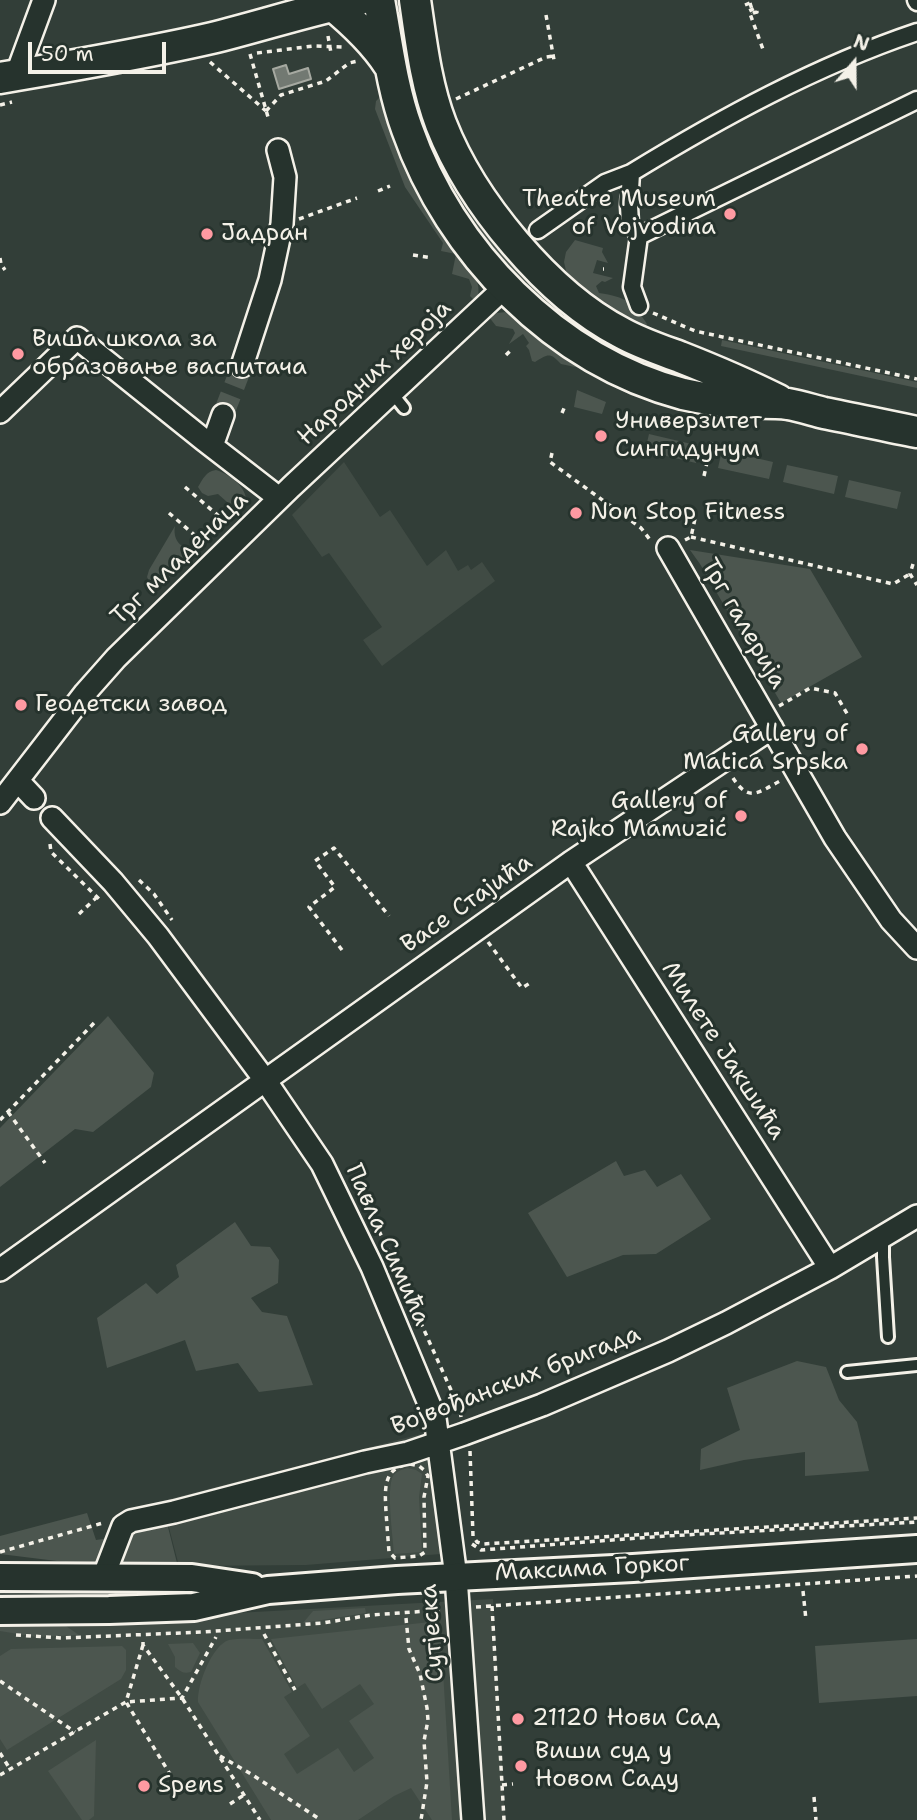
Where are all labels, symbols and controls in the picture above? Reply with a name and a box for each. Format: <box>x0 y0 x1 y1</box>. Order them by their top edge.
scale bar <box>32 28 170 72</box>
north arrow <box>819 28 889 98</box>
text: N <box>850 28 873 57</box>
text: 50 m <box>41 40 94 68</box>
place label: Theatre Museum of Vojvodina <box>522 186 716 242</box>
marker: Theatre Museum of Vojvodina <box>722 206 738 222</box>
place label: Јадран <box>221 220 308 248</box>
marker: Јадран <box>199 226 215 242</box>
street label: Народних хероја <box>292 294 458 452</box>
place label: Виша школа за образовање васпитача <box>32 326 307 382</box>
marker: Виша школа за образовање васпитача <box>10 346 26 362</box>
place label: Универзитет Сингидунум <box>615 408 762 464</box>
marker: Универзитет Сингидунум <box>593 428 609 444</box>
street label: Трг младенаца <box>105 486 255 632</box>
place label: Non Stop Fitness <box>590 499 785 527</box>
marker: Non Stop Fitness <box>568 505 584 521</box>
street label: Трг галерија <box>694 554 792 694</box>
place label: Геодетски завод <box>35 691 227 719</box>
marker: Геодетски завод <box>13 697 29 713</box>
place label: Gallery of Matica Srpska <box>683 721 848 777</box>
marker: Gallery of Matica Srpska <box>854 741 870 757</box>
place label: Gallery of Rajko Mamuzić <box>551 788 727 844</box>
marker: Gallery of Rajko Mamuzić <box>733 808 749 824</box>
street label: Васе Стајића <box>396 848 538 960</box>
street label: Милете Јакшића <box>655 957 791 1145</box>
street label: Павла Симића <box>338 1160 436 1330</box>
street label: Војвођанских бригада <box>387 1320 645 1442</box>
street label: Максима Горког <box>494 1550 690 1588</box>
street label: Сутјеска <box>415 1583 451 1683</box>
place label: 21120 Нови Сад <box>532 1705 720 1733</box>
marker: 21120 Нови Сад <box>510 1711 526 1727</box>
place label: Виши суд у Новом Саду <box>535 1738 679 1794</box>
marker: Виши суд у Новом Саду <box>513 1758 529 1774</box>
place label: Spens <box>158 1772 224 1800</box>
marker: Spens <box>136 1778 152 1794</box>

